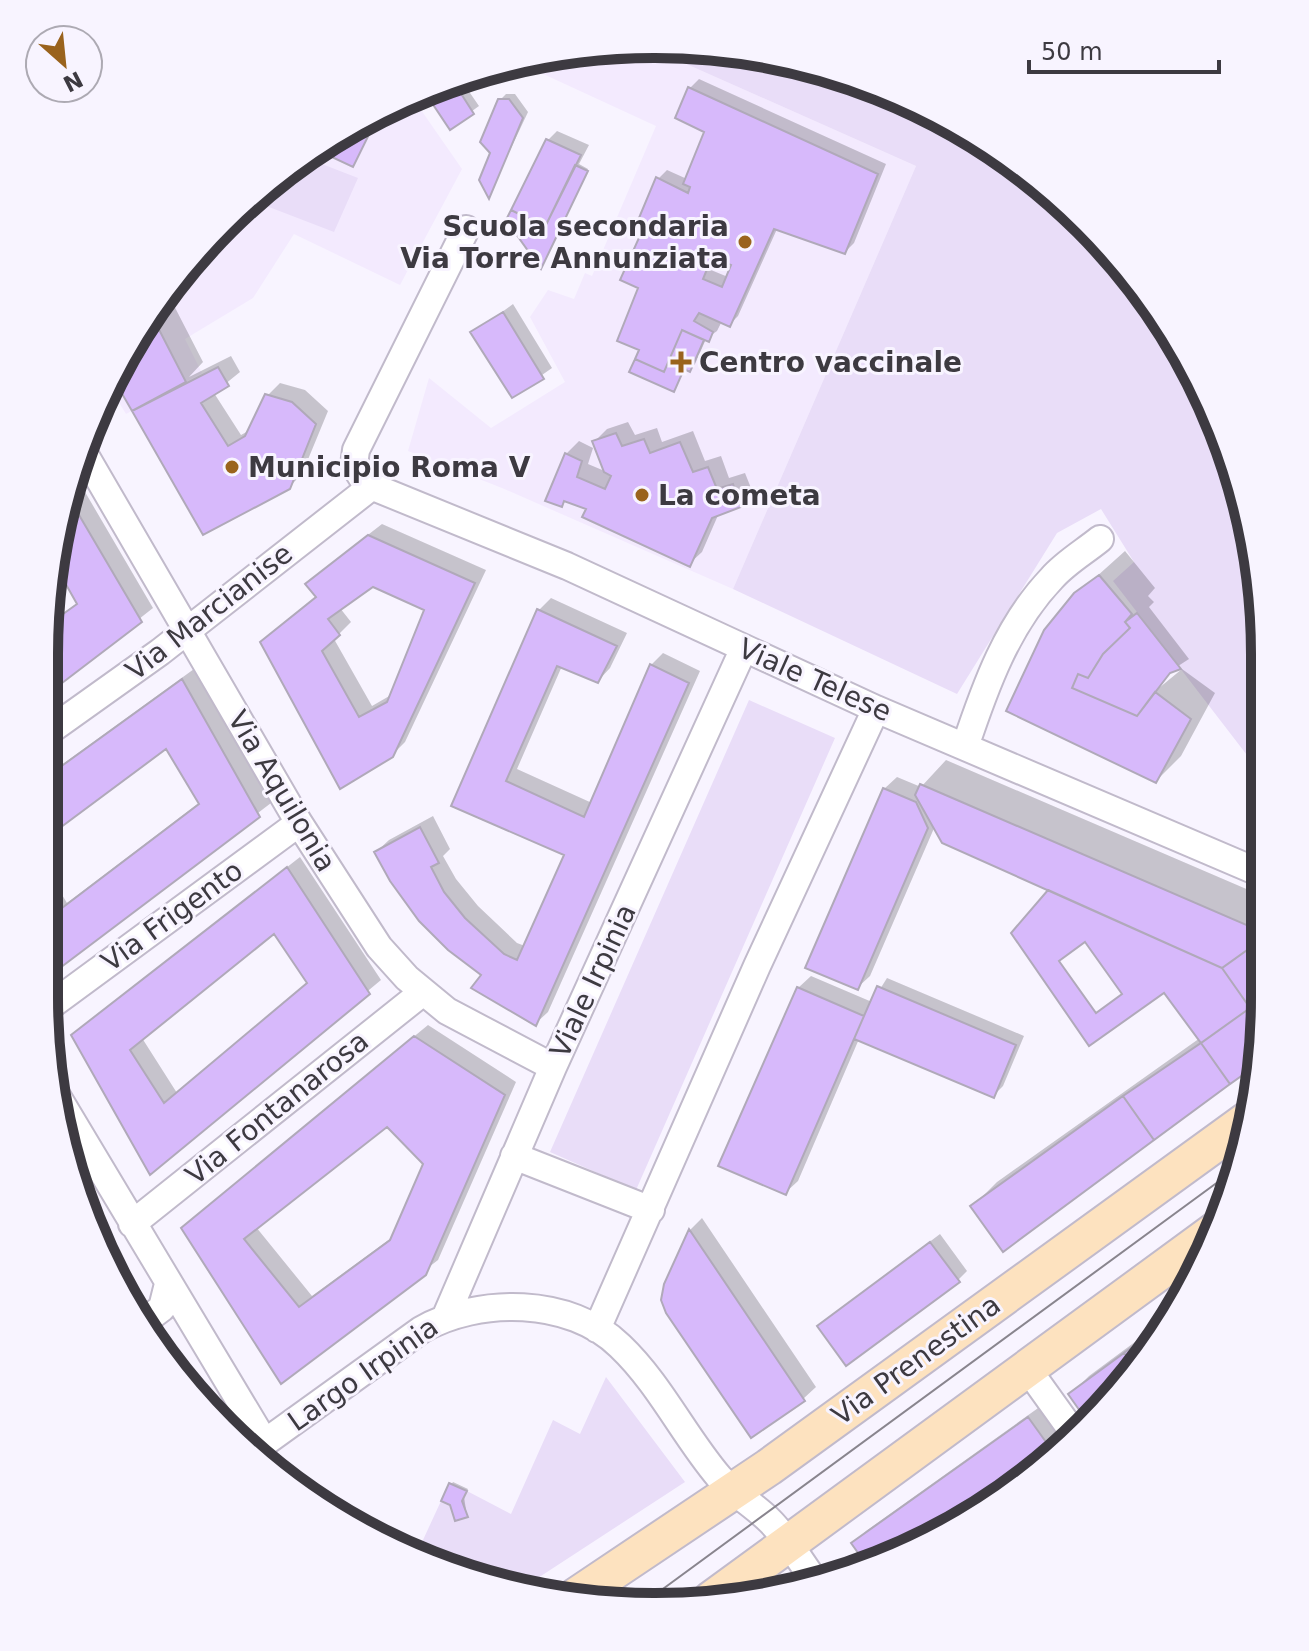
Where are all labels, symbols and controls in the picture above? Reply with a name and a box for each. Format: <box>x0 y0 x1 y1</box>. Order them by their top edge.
north arrow <box>24 24 104 104</box>
scale bar <box>1029 24 1219 74</box>
text: 50 m <box>1041 38 1103 66</box>
text: N <box>59 66 87 97</box>
place label: Scuola secondaria Via Torre Annunziata <box>400 210 729 275</box>
marker: Scuola secondaria Via Torre Annunziata <box>736 233 754 251</box>
place label: Centro vaccinale <box>699 346 962 379</box>
marker: Centro vaccinale <box>670 351 692 373</box>
place label: Municipio Roma V <box>248 451 531 484</box>
marker: Municipio Roma V <box>223 458 241 476</box>
place label: La cometa <box>658 479 821 512</box>
marker: La cometa <box>633 486 651 504</box>
street label: Via Marcianise <box>119 537 299 687</box>
street label: Viale Telese <box>733 632 897 728</box>
street label: Via Aquilonia <box>221 705 343 877</box>
street label: Via Frigento <box>95 854 249 978</box>
street label: Viale Irpinia <box>543 899 643 1063</box>
street label: Via Fontanarosa <box>179 1024 375 1192</box>
street label: Via Prenestina <box>825 1288 1007 1432</box>
street label: Largo Irpinia <box>282 1310 444 1438</box>

